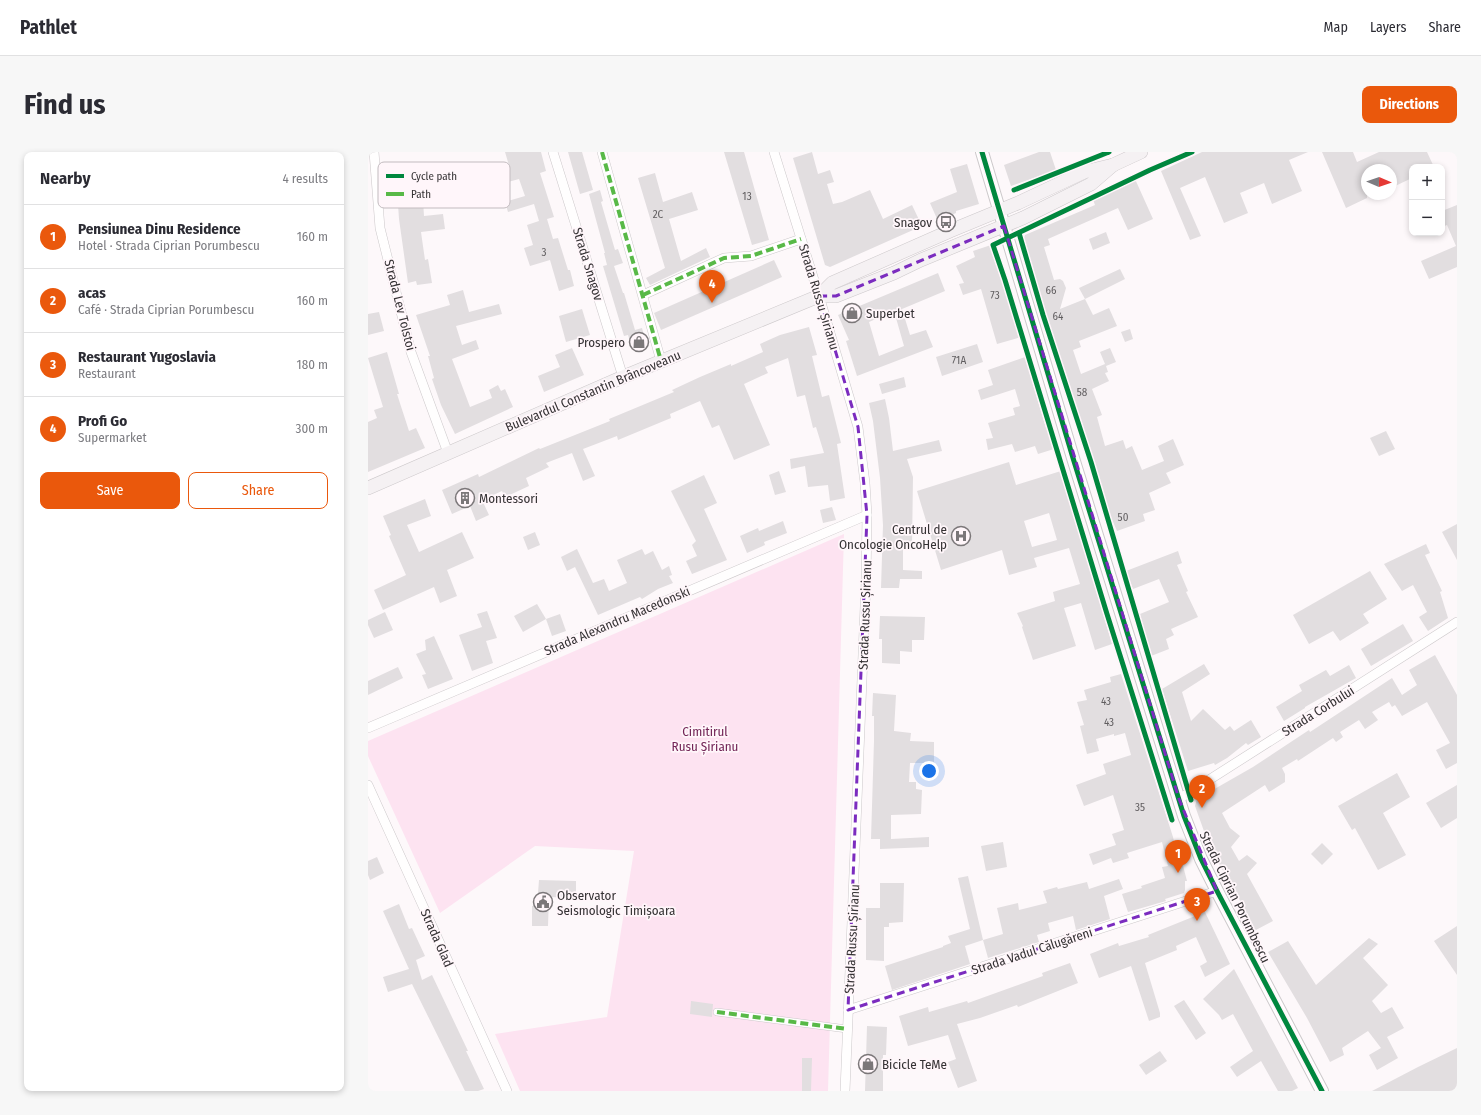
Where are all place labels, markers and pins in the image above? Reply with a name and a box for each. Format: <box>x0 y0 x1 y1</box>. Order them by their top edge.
bus stop icon: Snagov <box>935 211 957 233</box>
place label: Snagov <box>894 215 932 230</box>
pin: 4 <box>699 270 725 303</box>
shop icon: Superbet <box>841 302 863 324</box>
place label: Superbet <box>866 306 915 321</box>
shop icon: Prospero <box>628 331 650 353</box>
place label: Prospero <box>578 335 625 350</box>
building icon: Montessori <box>454 487 476 509</box>
place label: Montessori <box>479 491 538 506</box>
place label: Centrul de Oncologie OncoHelp <box>839 522 947 552</box>
hospital icon: Centrul de Oncologie OncoHelp <box>950 525 972 547</box>
pin: 2 <box>1189 775 1215 808</box>
pin: 1 <box>1165 840 1191 873</box>
place label: Observator Seismologic Timișoara <box>557 888 675 919</box>
pin: 3 <box>1184 888 1210 921</box>
public building icon: Observator Seismologic Timișoara <box>532 891 554 913</box>
shop icon: Bicicle TeMe <box>857 1053 879 1075</box>
place label: Bicicle TeMe <box>882 1057 947 1072</box>

